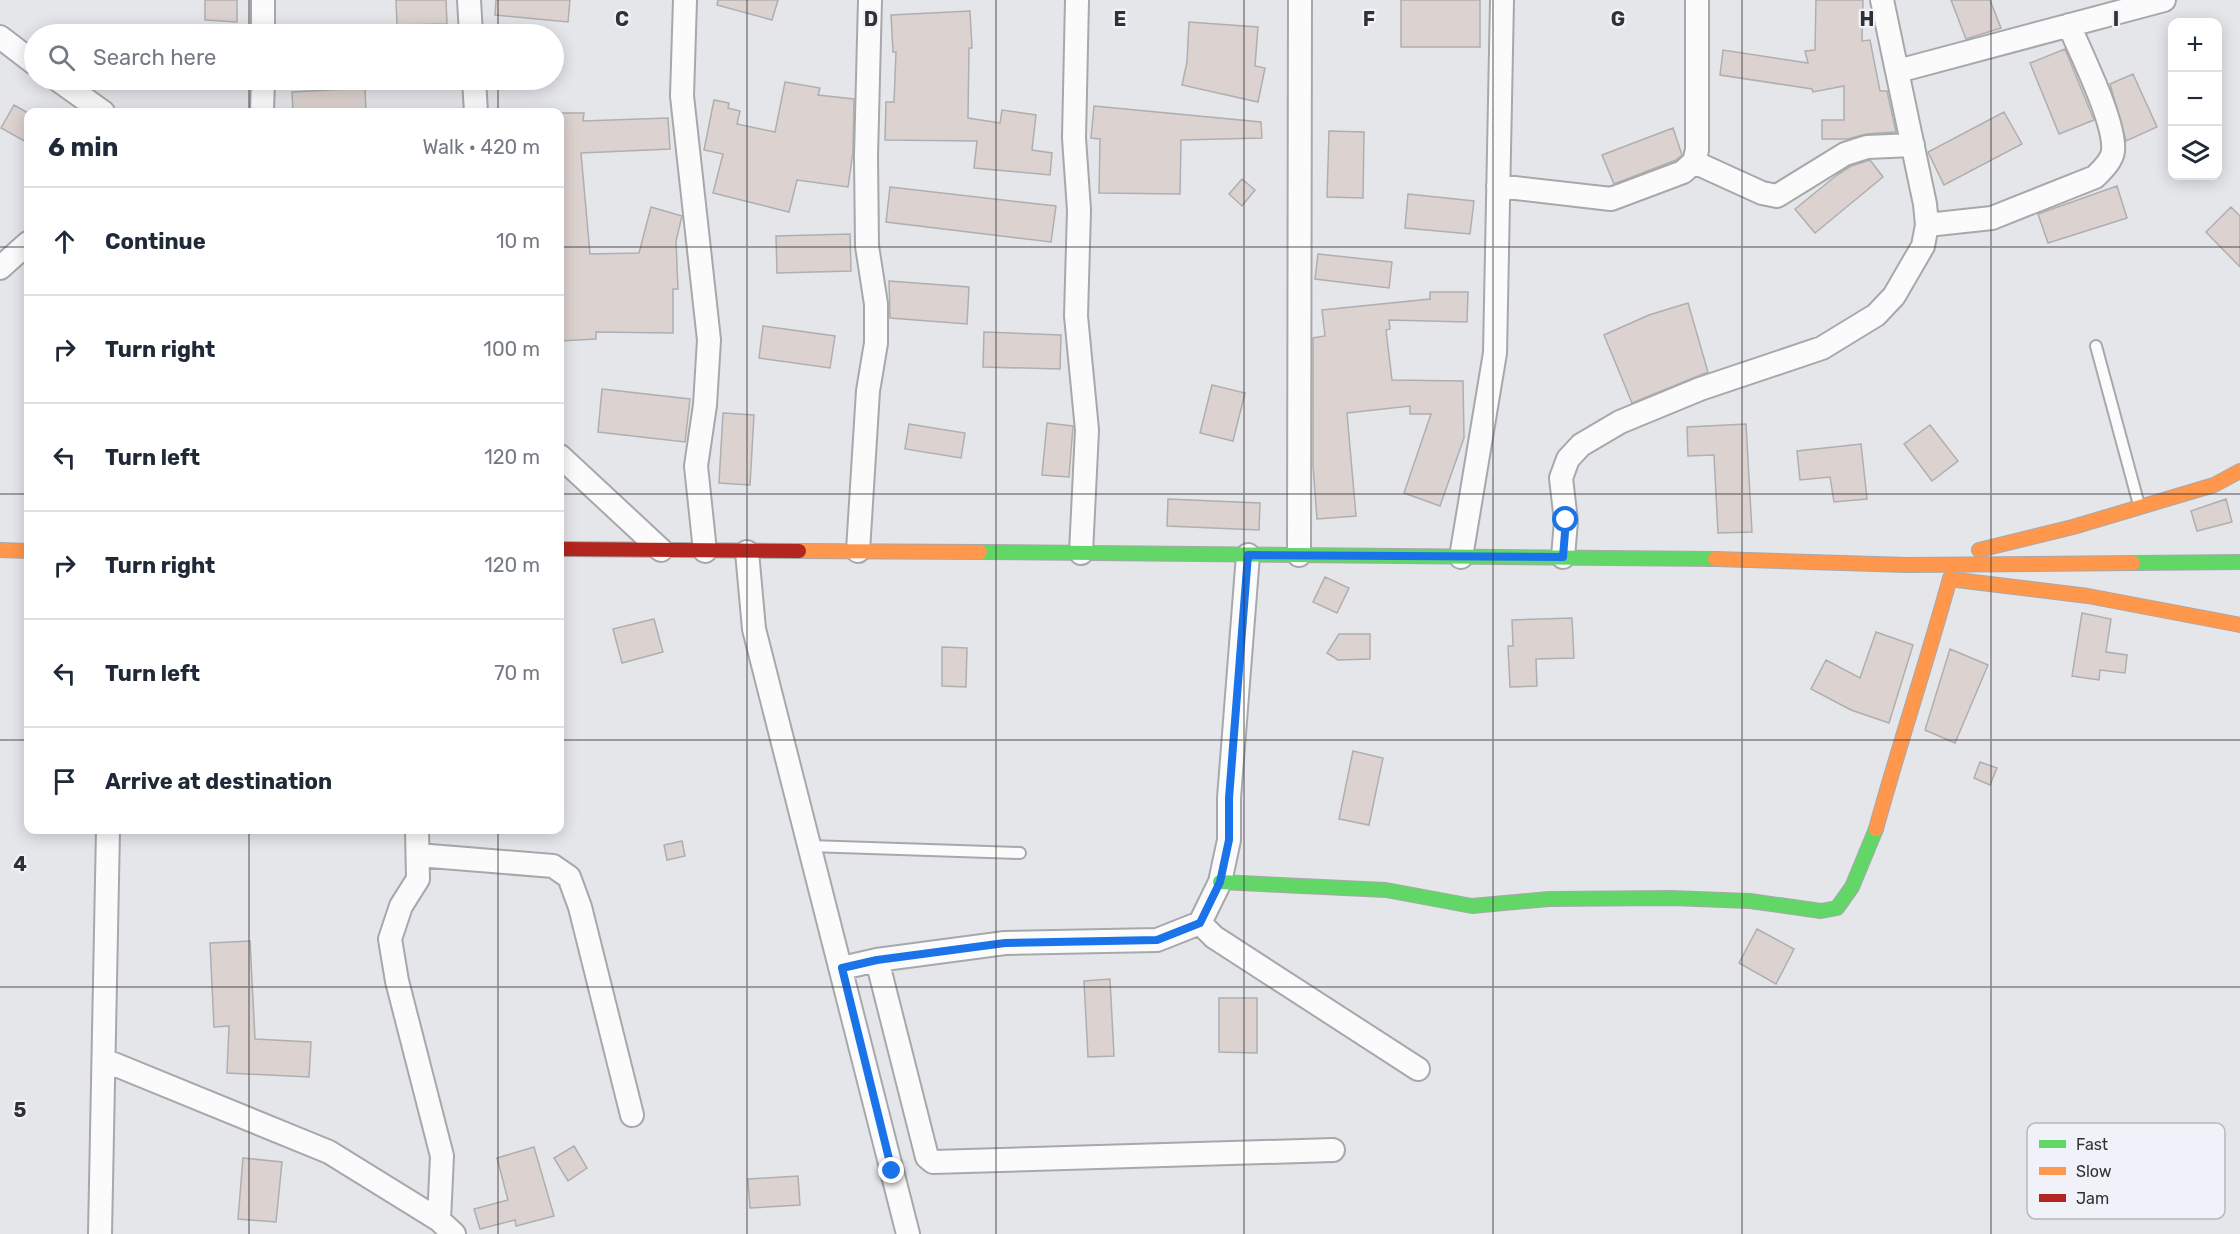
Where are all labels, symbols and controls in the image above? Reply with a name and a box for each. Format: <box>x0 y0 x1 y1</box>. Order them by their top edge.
text: C <box>615 7 629 31</box>
text: D <box>864 7 878 31</box>
text: E <box>1114 7 1126 31</box>
text: F <box>1363 7 1375 31</box>
text: G <box>1611 7 1625 31</box>
text: H <box>1860 7 1874 31</box>
text: I <box>2113 7 2119 31</box>
map controls <box>2168 18 2222 180</box>
button: + <box>2168 18 2222 72</box>
search box <box>24 24 564 90</box>
icon: search <box>45 41 78 74</box>
text: Search here <box>93 44 216 71</box>
button: − <box>2168 72 2222 126</box>
button: layers <box>2168 126 2222 180</box>
text: 6 min <box>48 132 118 163</box>
text: Walk · 420 m <box>422 135 540 159</box>
icon: ahead <box>48 225 81 258</box>
text: Continue <box>105 228 206 255</box>
text: 10 m <box>496 229 540 253</box>
icon: right <box>48 333 81 366</box>
text: Turn right <box>105 336 215 363</box>
text: 100 m <box>483 337 540 361</box>
icon: left <box>48 441 81 474</box>
text: Turn left <box>105 444 200 471</box>
text: 120 m <box>484 445 540 469</box>
route start <box>1552 506 1578 532</box>
icon: right <box>48 549 81 582</box>
text: Turn right <box>105 552 215 579</box>
text: 120 m <box>484 553 540 577</box>
icon: left <box>48 657 81 690</box>
text: Turn left <box>105 660 200 687</box>
text: 70 m <box>494 661 540 685</box>
icon: arrive <box>48 765 81 798</box>
text: Arrive at destination <box>105 768 332 795</box>
text: 4 <box>13 852 27 876</box>
text: 5 <box>14 1098 27 1122</box>
legend <box>2027 1123 2225 1219</box>
text: Fast <box>2076 1135 2108 1154</box>
route end <box>878 1157 904 1183</box>
text: Slow <box>2076 1162 2112 1181</box>
text: Jam <box>2076 1189 2109 1208</box>

